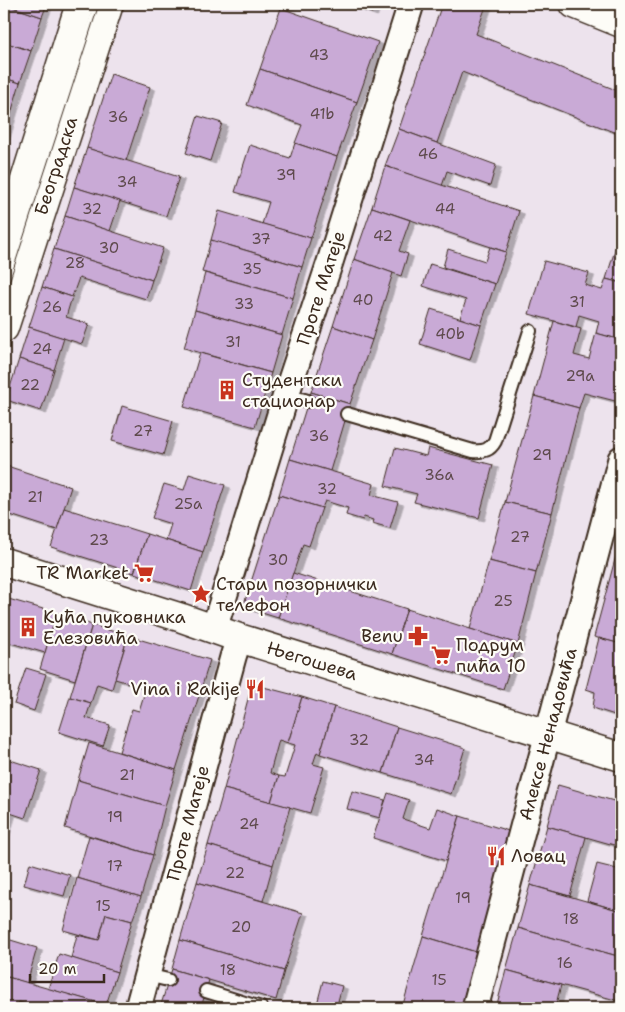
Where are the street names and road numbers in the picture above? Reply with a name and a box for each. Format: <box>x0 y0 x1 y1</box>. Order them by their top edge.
street label: Београдска <box>29 114 83 218</box>
street label: Проте Матеје <box>291 228 351 348</box>
street label: Његошева <box>264 636 360 686</box>
street label: Алексе Ненадовића <box>513 645 583 823</box>
street label: Проте Матеје <box>161 762 215 884</box>

